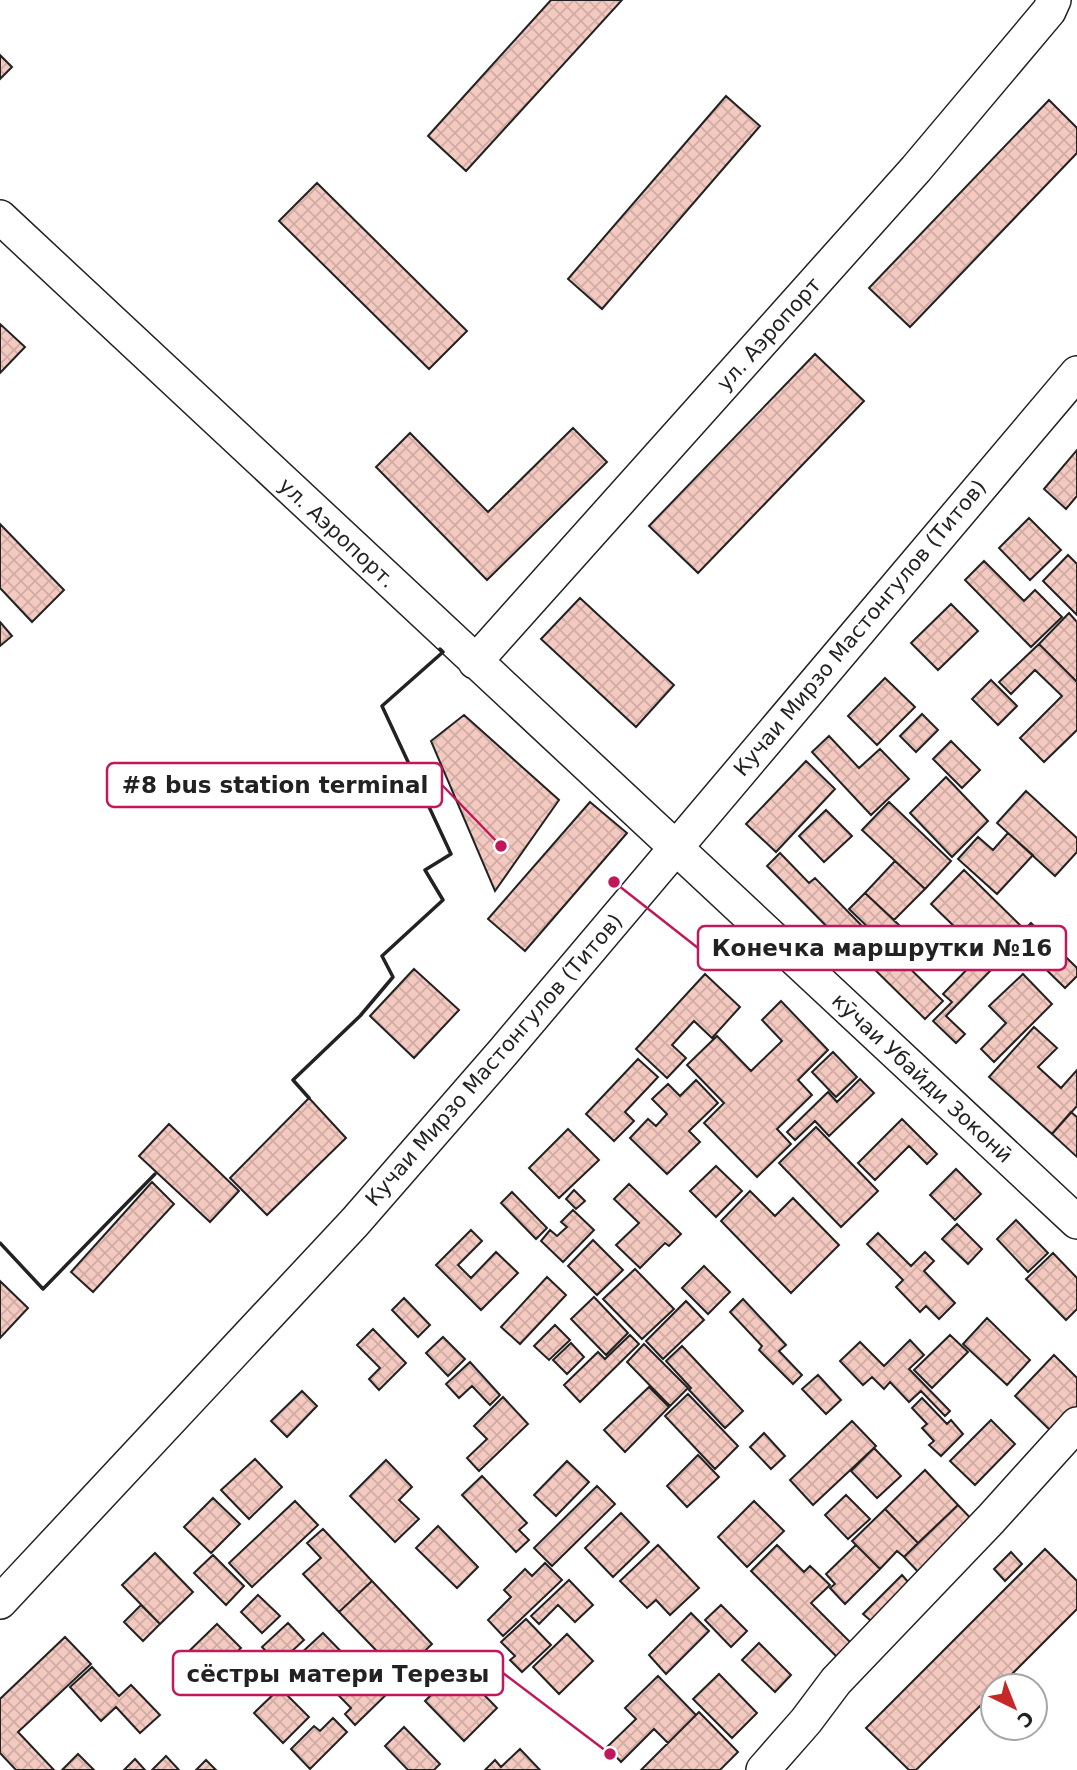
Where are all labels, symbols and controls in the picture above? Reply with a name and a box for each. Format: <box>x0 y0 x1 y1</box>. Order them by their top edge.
street label: ул. Аэропорт <box>712 273 826 395</box>
street label: ул. Аэропорт. <box>274 473 400 593</box>
street label: Кучаи Мирзо Мастонгулов (Титов) <box>729 475 991 781</box>
callout: #8 bus station terminal <box>107 763 442 807</box>
text: #8 bus station terminal <box>122 772 428 798</box>
street label: Кучаи Мирзо Мастонгулов (Титов) <box>361 909 627 1211</box>
callout: Конечка маршрутки №16 <box>698 926 1066 970</box>
text: Конечка маршрутки №16 <box>712 935 1052 961</box>
street label: кӯчаи Убайди Зоконӣ <box>827 988 1017 1168</box>
callout: сёстры матери Терезы <box>173 1651 503 1695</box>
text: сёстры матери Терезы <box>187 1661 489 1687</box>
north arrow <box>979 1672 1049 1742</box>
text: С <box>1013 1707 1038 1732</box>

